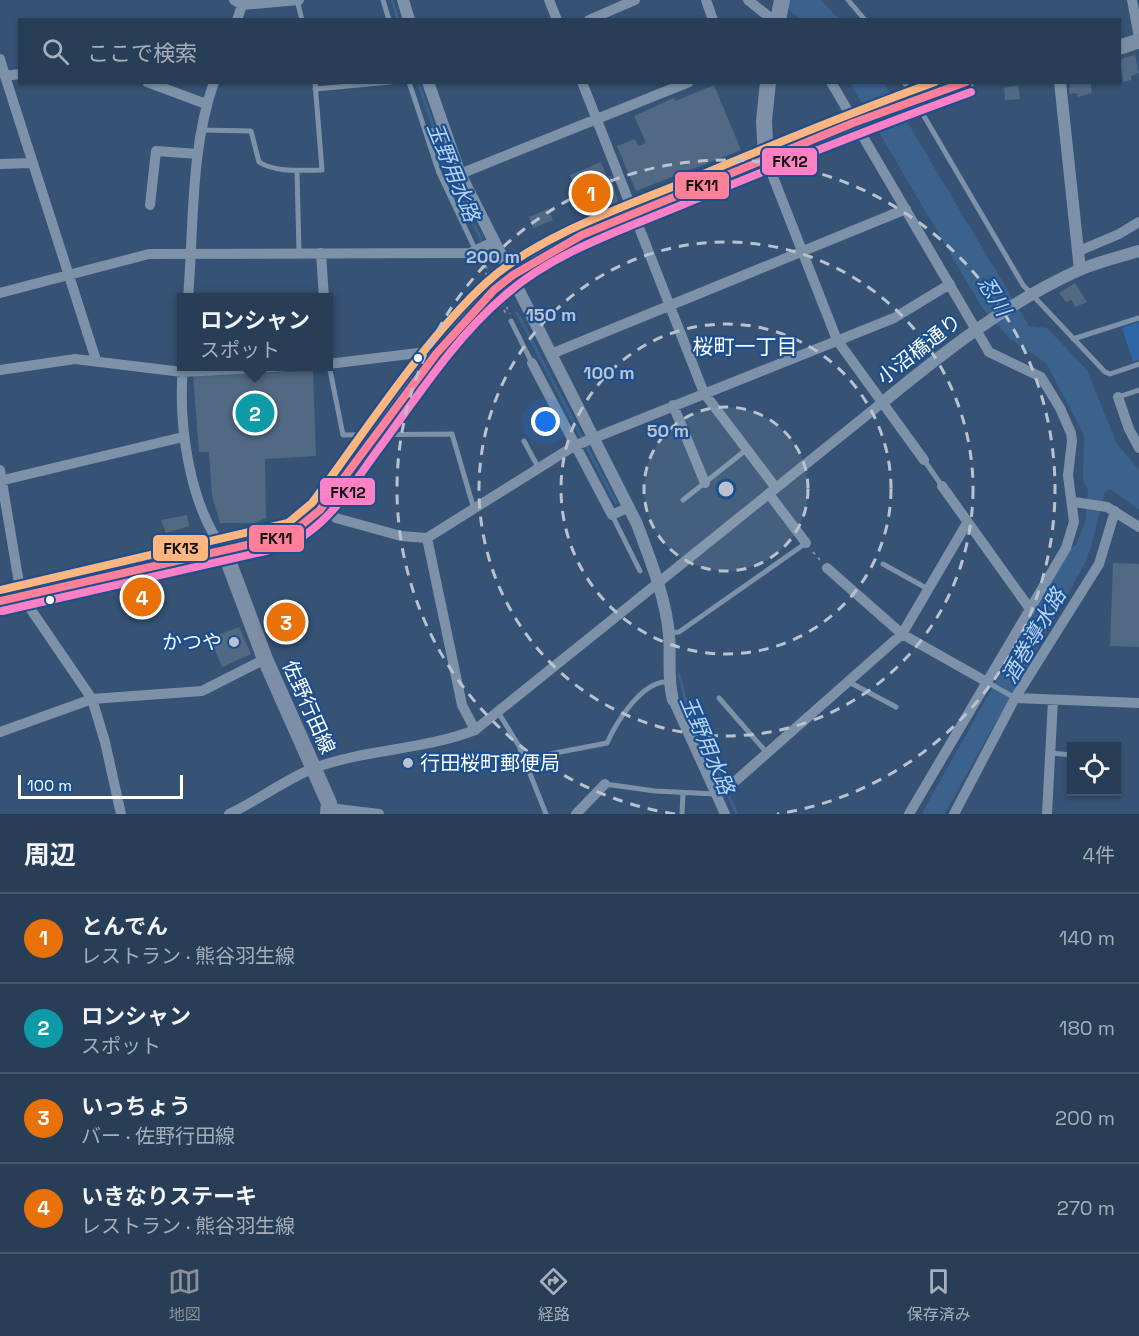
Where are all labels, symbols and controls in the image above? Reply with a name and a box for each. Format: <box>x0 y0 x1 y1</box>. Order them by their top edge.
search box <box>18 18 1121 84</box>
icon: search <box>39 35 72 68</box>
text: ここで検索 <box>87 39 197 67</box>
water label: 玉野用水路 <box>421 118 486 227</box>
line badge: FK12 <box>761 147 818 176</box>
text: FK12 <box>772 151 808 172</box>
pin: 1 <box>572 170 610 216</box>
line badge: FK11 <box>674 171 730 200</box>
text: FK11 <box>685 175 719 196</box>
text: 200 m <box>466 245 520 268</box>
water label: 忍川 <box>972 271 1018 322</box>
popup <box>177 293 333 371</box>
text: 150 m <box>526 303 576 326</box>
text: ロンシャン <box>200 306 310 334</box>
street label: 小沼橋通り <box>872 308 966 390</box>
district label: 桜町一丁目 <box>693 333 798 360</box>
text: スポット <box>200 337 280 363</box>
unlabelled marker <box>412 352 424 364</box>
text: 100 m <box>583 361 635 384</box>
pin: 2 <box>236 390 274 436</box>
your location <box>531 407 560 436</box>
text: 50 m <box>647 419 689 442</box>
line badge: FK12 <box>319 477 376 506</box>
centre of rings <box>716 479 736 499</box>
text: FK12 <box>330 482 366 503</box>
line badge: FK11 <box>248 524 305 553</box>
text: FK11 <box>259 528 293 549</box>
line badge: FK13 <box>152 534 209 562</box>
text: FK13 <box>163 538 199 559</box>
pin: 4 <box>122 574 162 620</box>
water label: 酒巻導水路 <box>996 582 1073 688</box>
unlabelled marker <box>44 594 56 606</box>
pin: 3 <box>266 600 306 644</box>
place label: かつや <box>162 629 222 655</box>
marker: かつや <box>227 635 241 649</box>
street label: 佐野行田線 <box>277 656 341 758</box>
water label: 玉野用水路 <box>675 691 741 800</box>
map controls <box>1067 742 1121 796</box>
button: locate <box>1067 742 1121 796</box>
place label: 行田桜町郵便局 <box>420 750 560 776</box>
marker: 行田桜町郵便局 <box>401 756 415 770</box>
scale bar <box>18 772 183 800</box>
text: 100 m <box>27 775 72 796</box>
text: 周辺 <box>24 838 76 872</box>
text: 4件 <box>1083 842 1115 868</box>
text: とんでん <box>81 912 168 940</box>
text: 1 <box>39 925 48 951</box>
text: 140 m <box>1059 925 1115 951</box>
text: レストラン · 熊谷羽生線 <box>81 943 295 969</box>
text: ロンシャン <box>81 1002 191 1030</box>
text: 2 <box>38 1015 49 1041</box>
text: 180 m <box>1059 1015 1115 1041</box>
text: スポット <box>81 1033 161 1059</box>
text: いっちょう <box>81 1092 191 1120</box>
text: 3 <box>37 1105 50 1131</box>
text: 200 m <box>1055 1105 1115 1131</box>
text: バー · 佐野行田線 <box>81 1123 235 1149</box>
text: いきなりステーキ <box>81 1182 257 1210</box>
text: 4 <box>37 1195 50 1221</box>
text: 270 m <box>1057 1195 1115 1221</box>
text: レストラン · 熊谷羽生線 <box>81 1213 295 1239</box>
tab: 地図 <box>168 1265 201 1325</box>
tab: 経路 <box>537 1265 570 1325</box>
tab: 保存済み <box>907 1265 971 1325</box>

